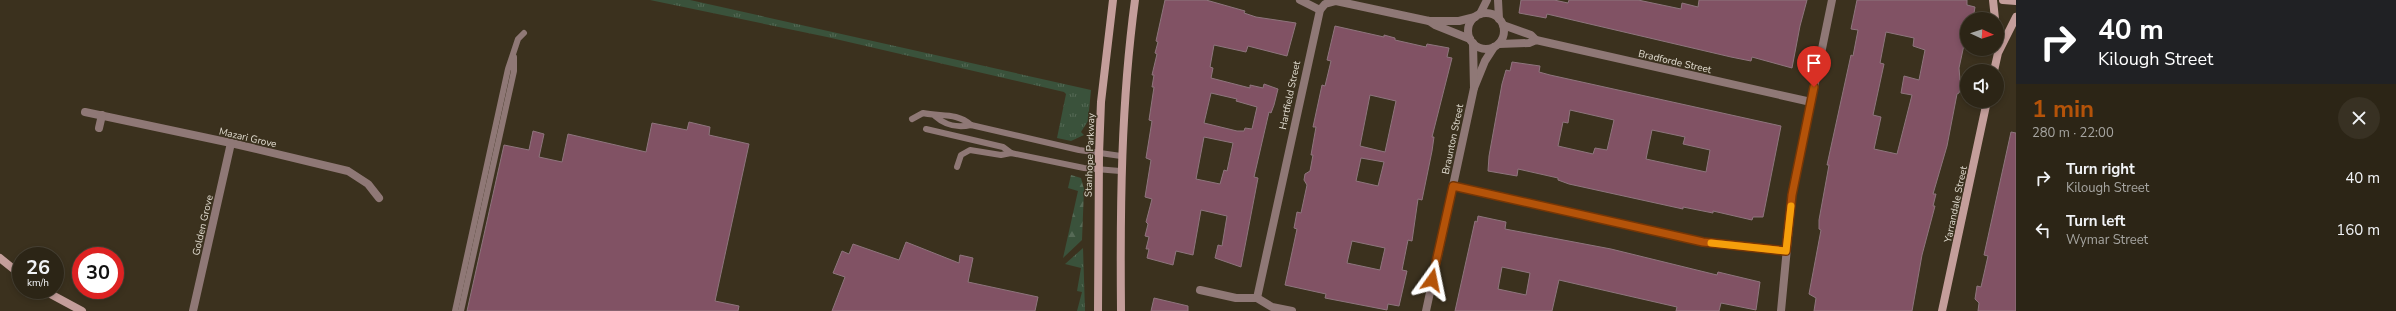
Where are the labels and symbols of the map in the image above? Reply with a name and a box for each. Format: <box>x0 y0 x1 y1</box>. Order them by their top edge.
north arrow <box>1960 12 2004 56</box>
pin <box>1797 46 1831 87</box>
street label: Bradforde Street <box>1637 47 1713 77</box>
street label: Hartfield Street <box>1276 59 1304 131</box>
street label: Braunton Street <box>1439 102 1467 176</box>
street label: Stanhope Parkway <box>1082 112 1098 197</box>
street label: Mazari Grove <box>218 125 278 151</box>
street label: Yarrandale Street <box>1941 164 1971 245</box>
street label: Golden Grove <box>189 194 217 257</box>
speed limit sign: 30 <box>72 247 124 299</box>
position arrow <box>1411 259 1453 301</box>

